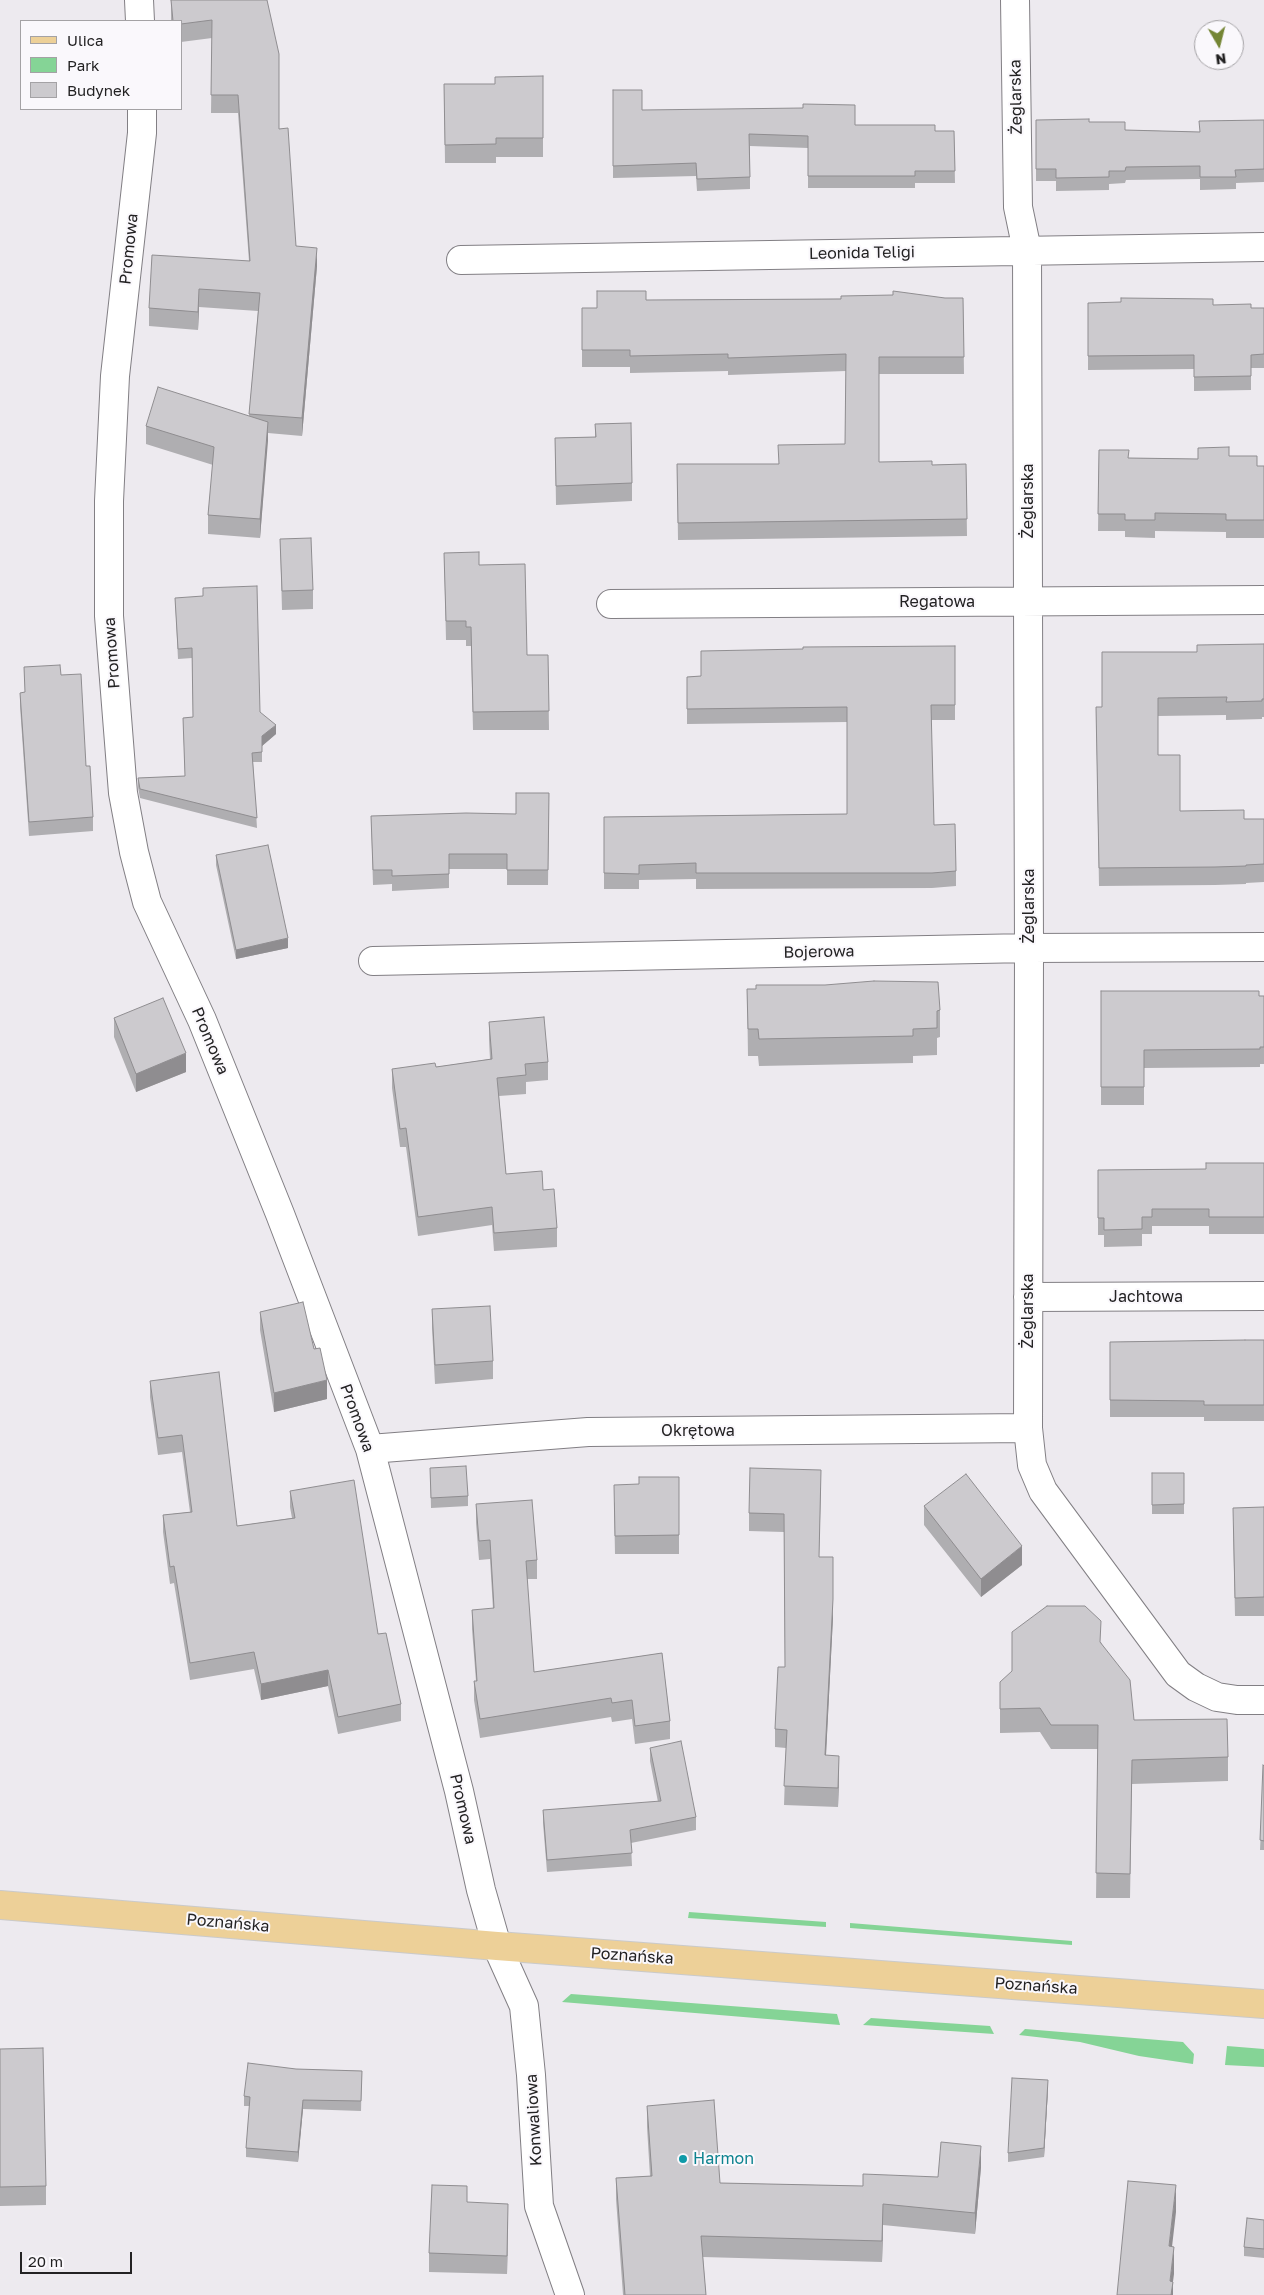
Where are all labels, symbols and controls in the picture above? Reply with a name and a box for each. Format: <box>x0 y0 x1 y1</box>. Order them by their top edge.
legend <box>20 20 182 110</box>
north arrow <box>1194 20 1244 70</box>
text: Ulica <box>67 31 103 49</box>
text: N <box>1215 50 1227 69</box>
text: Park <box>67 56 99 74</box>
street label: Żeglarska <box>1006 59 1026 135</box>
text: Budynek <box>67 81 130 99</box>
street label: Promowa <box>116 212 142 286</box>
street label: Leonida Teligi <box>809 242 915 264</box>
street label: Żeglarska <box>1018 463 1038 539</box>
street label: Regatowa <box>899 592 975 612</box>
street label: Promowa <box>100 617 124 689</box>
street label: Żeglarska <box>1019 868 1039 944</box>
street label: Bojerowa <box>783 942 855 962</box>
street label: Promowa <box>187 1004 233 1078</box>
street label: Żeglarska <box>1018 1273 1038 1349</box>
street label: Jachtowa <box>1109 1287 1183 1307</box>
street label: Promowa <box>336 1381 378 1455</box>
street label: Okrętowa <box>661 1421 735 1441</box>
street label: Promowa <box>446 1772 480 1846</box>
street label: Poznańska <box>186 1910 270 1936</box>
street label: Poznańska <box>590 1944 674 1968</box>
street label: Poznańska <box>994 1974 1078 1998</box>
street label: Konwaliowa <box>522 2073 546 2167</box>
place label: Harmon <box>693 2149 754 2169</box>
marker: Harmon <box>677 2153 689 2165</box>
scale bar <box>22 2242 135 2274</box>
text: 20 m <box>28 2252 63 2270</box>

